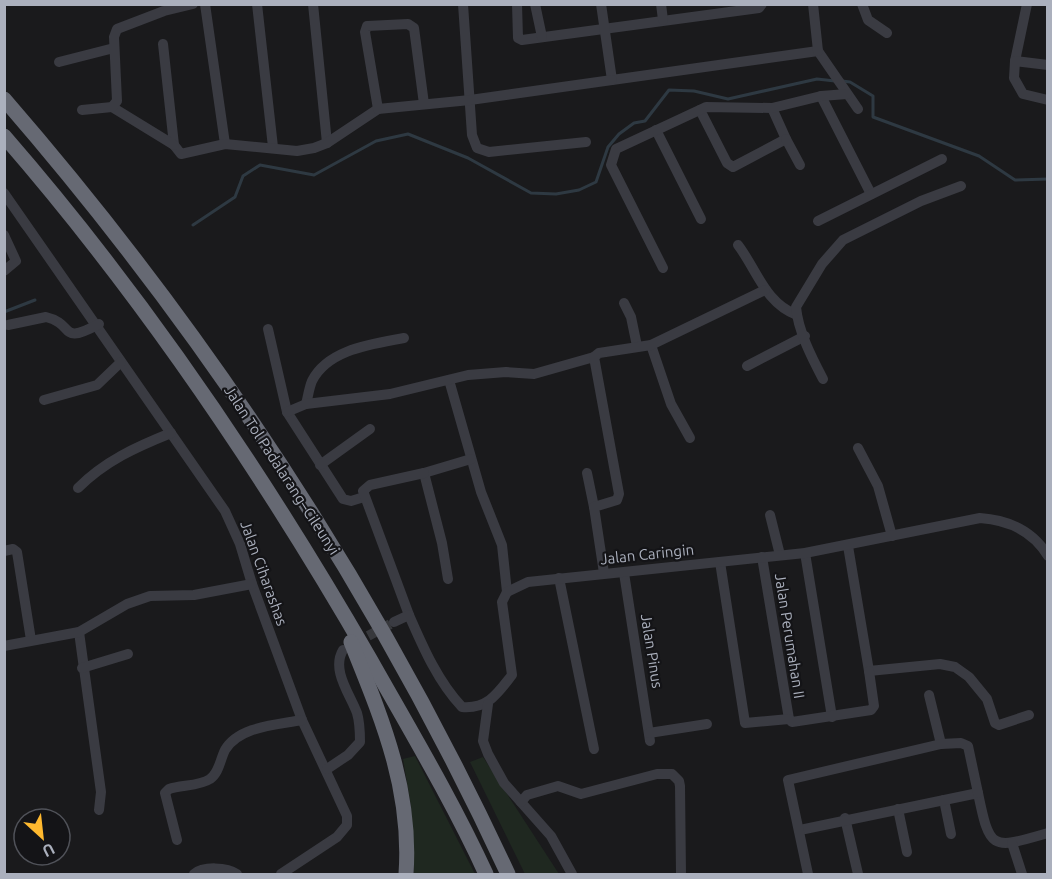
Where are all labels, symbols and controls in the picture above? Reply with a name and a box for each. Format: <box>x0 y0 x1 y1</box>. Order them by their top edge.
street label: Jalan Tol Padalarang–Cileunyi <box>221 382 343 558</box>
street label: Jalan Ciharashas <box>237 518 291 628</box>
street label: Jalan Caringin <box>599 541 695 567</box>
street label: Jalan Perumahan II <box>772 572 808 700</box>
street label: Jalan Pinus <box>638 613 666 689</box>
north arrow <box>12 807 72 867</box>
text: U <box>40 840 58 861</box>

